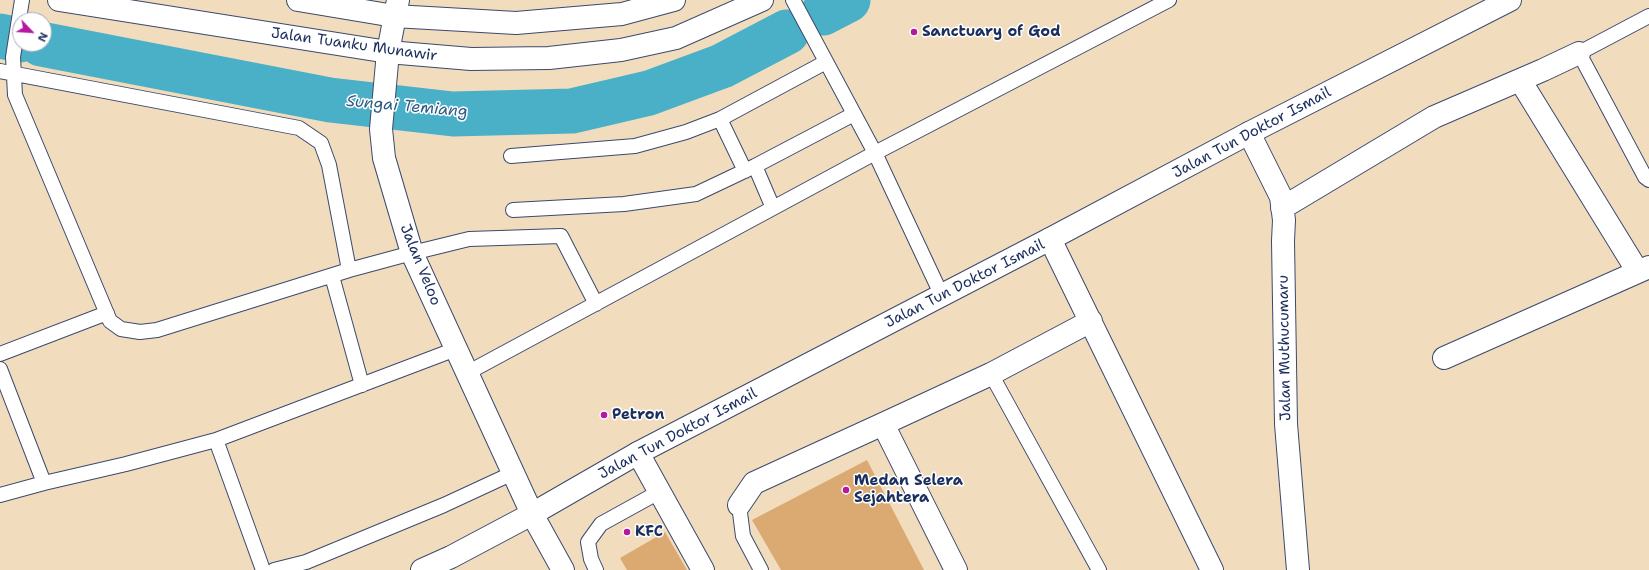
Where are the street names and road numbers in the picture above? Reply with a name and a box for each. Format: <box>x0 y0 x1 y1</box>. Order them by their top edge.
street label: Jalan Tuanku Munawir <box>270 24 438 66</box>
street label: Jalan Tun Doktor Ismail <box>1170 84 1334 182</box>
street label: Jalan Veloo <box>396 222 444 308</box>
street label: Jalan Tun Doktor Ismail <box>882 236 1048 332</box>
street label: Jalan Muthucumaru <box>1275 275 1295 421</box>
street label: Jalan Tun Doktor Ismail <box>596 385 760 483</box>

